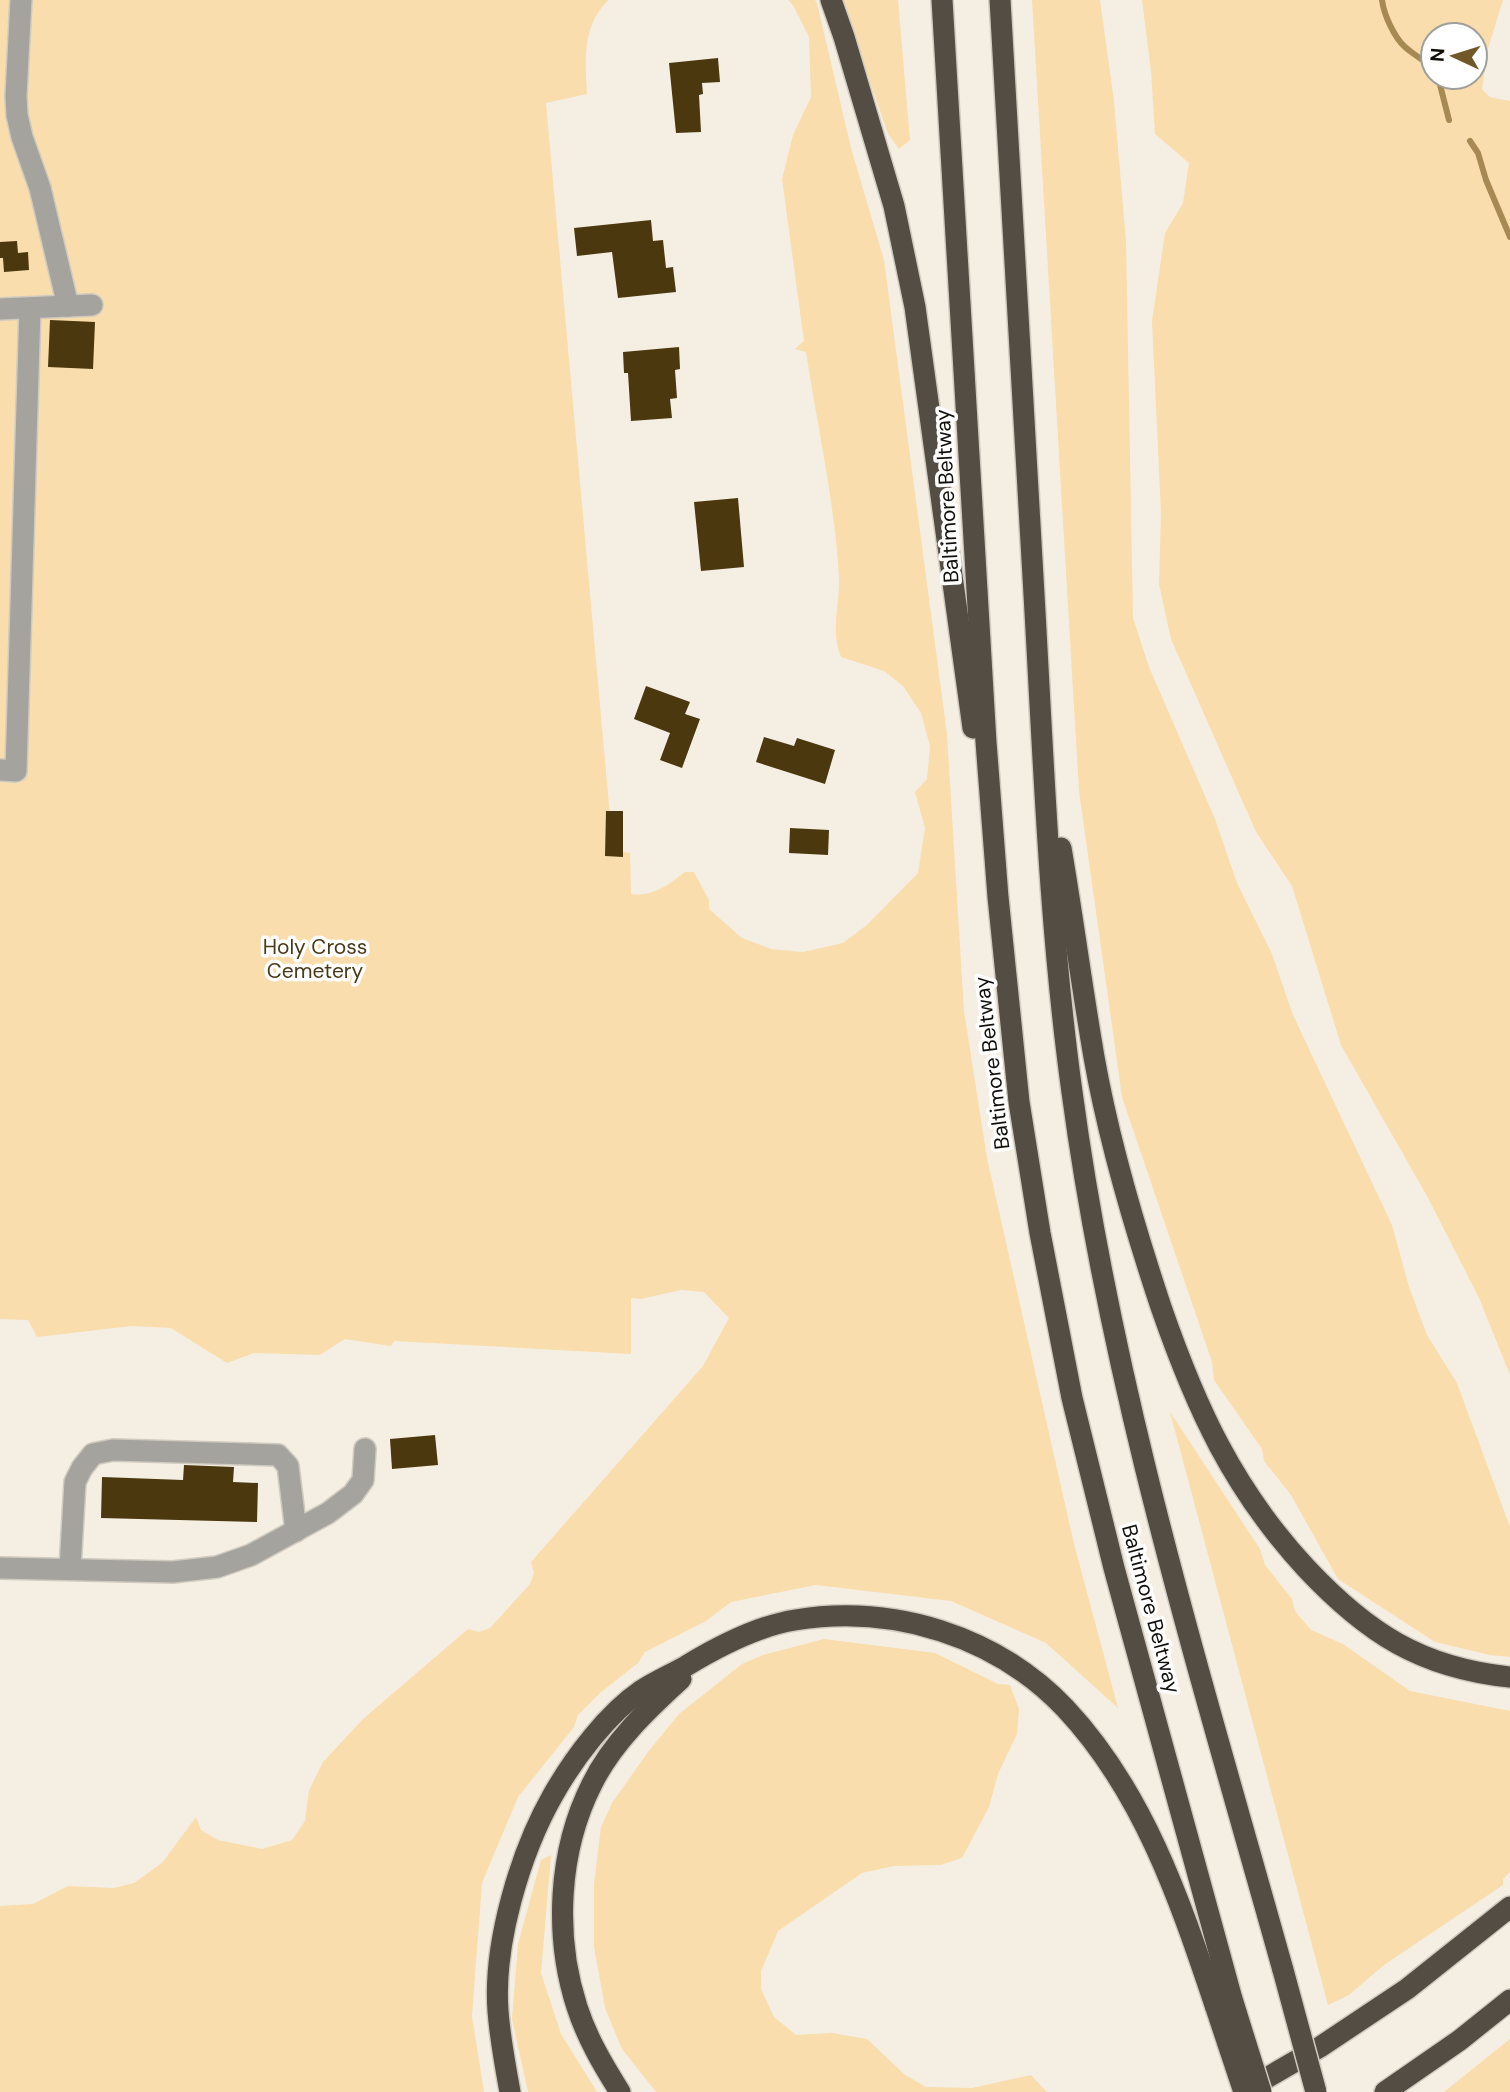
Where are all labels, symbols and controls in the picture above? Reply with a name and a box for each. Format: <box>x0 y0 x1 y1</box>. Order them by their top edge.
north arrow <box>1419 21 1489 91</box>
text: N <box>1425 47 1450 63</box>
street label: Baltimore Beltway <box>928 408 966 584</box>
park label: Holy Cross Cemetery <box>263 933 367 985</box>
street label: Baltimore Beltway <box>967 975 1017 1151</box>
street label: Baltimore Beltway <box>1115 1521 1187 1697</box>

